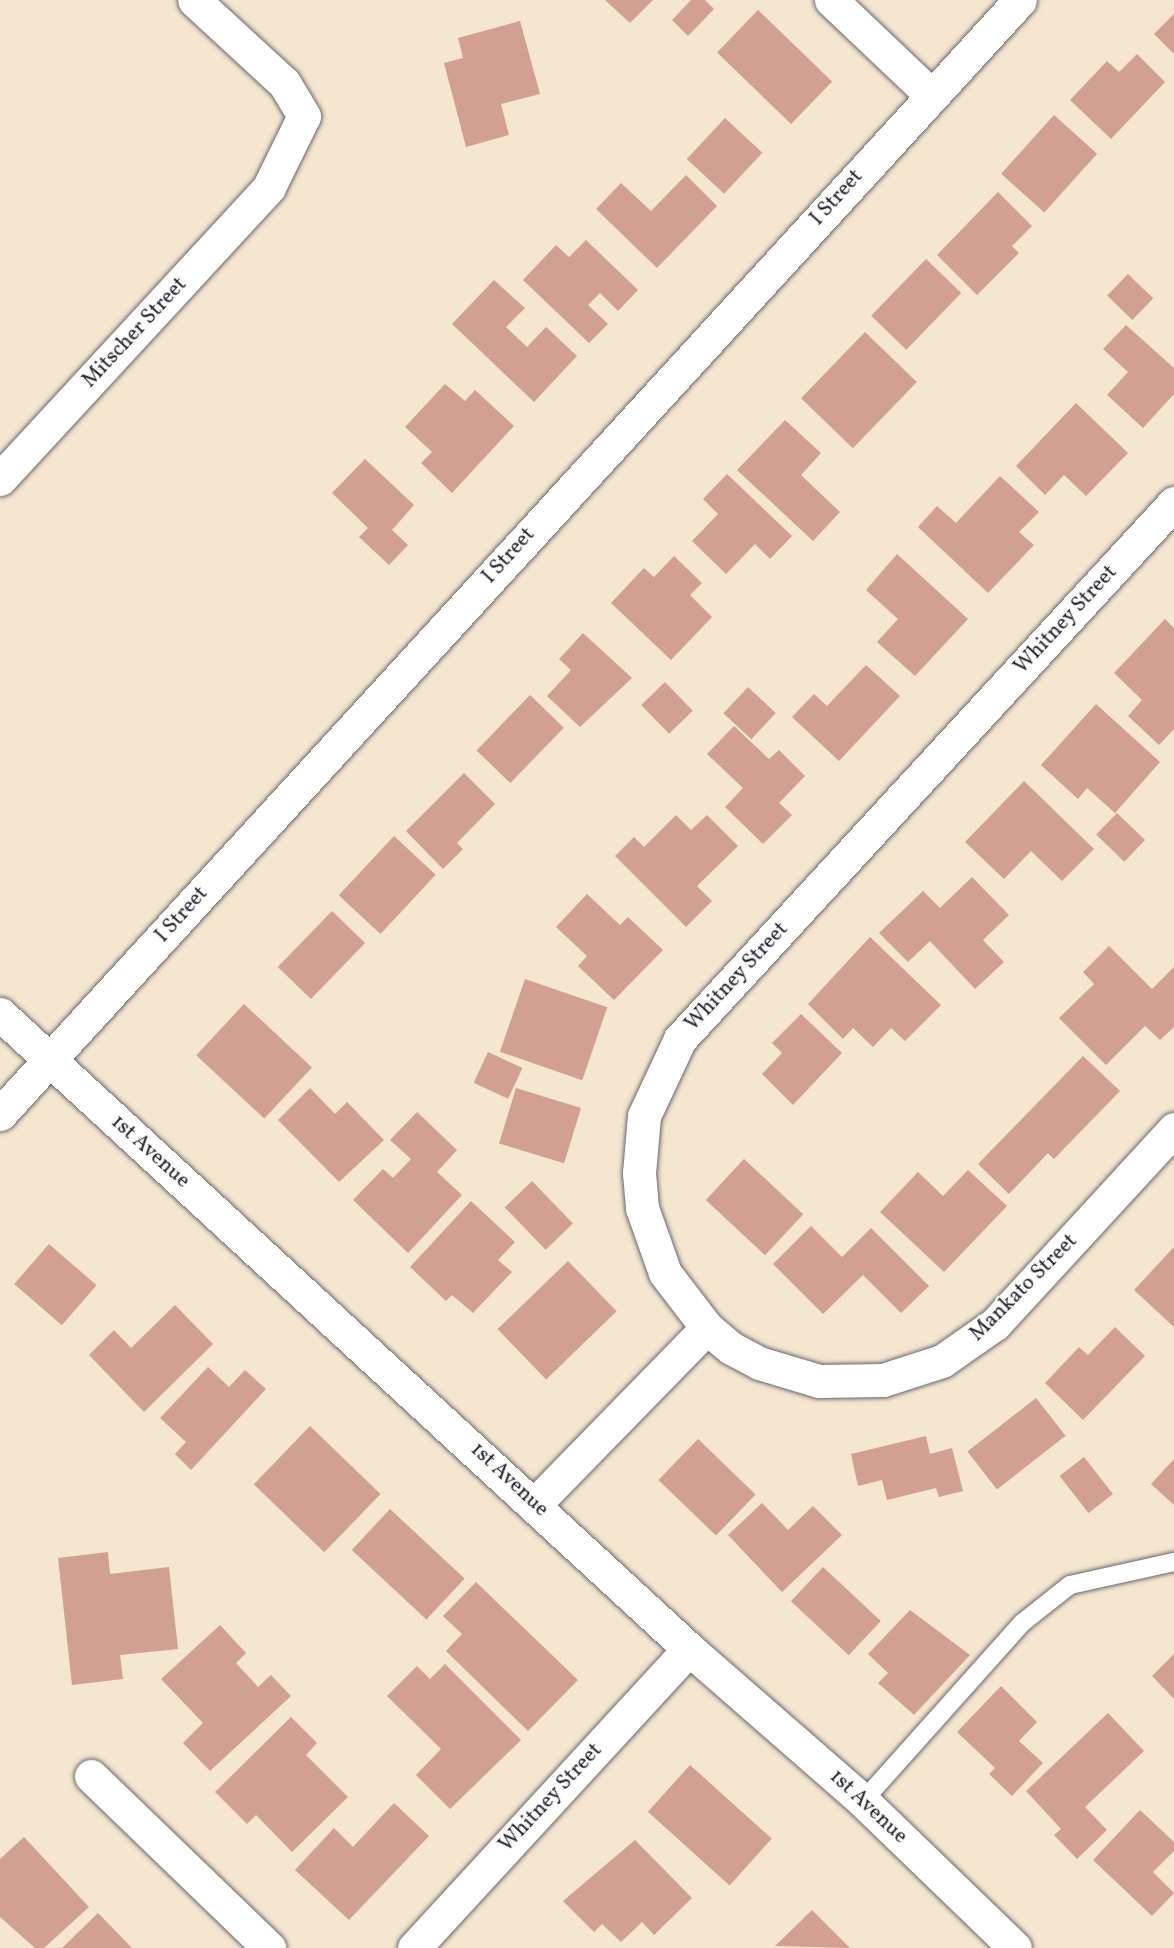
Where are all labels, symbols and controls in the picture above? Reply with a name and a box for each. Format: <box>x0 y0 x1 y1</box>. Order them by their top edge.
street label: I Street <box>805 165 869 231</box>
street label: Mitscher Street <box>77 273 193 393</box>
street label: I Street <box>477 523 541 589</box>
street label: Whitney Street <box>1009 560 1123 680</box>
street label: I Street <box>150 882 214 948</box>
street label: Whitney Street <box>680 917 794 1037</box>
street label: 1st Avenue <box>105 1110 195 1194</box>
street label: Mankato Street <box>965 1229 1083 1347</box>
street label: 1st Avenue <box>465 1438 553 1522</box>
street label: Whitney Street <box>494 1738 608 1858</box>
street label: 1st Avenue <box>824 1765 912 1849</box>

